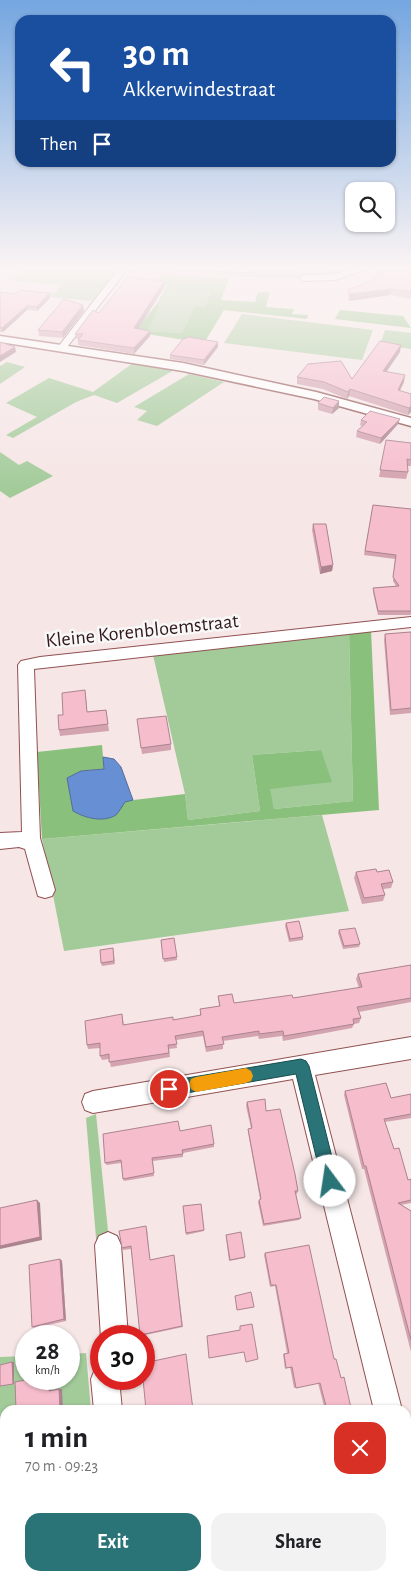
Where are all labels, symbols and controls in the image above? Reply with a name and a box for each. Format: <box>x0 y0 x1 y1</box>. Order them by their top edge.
icon: left <box>40 35 105 100</box>
text: 30 m <box>123 37 190 72</box>
text: Akkerwindestraat <box>123 78 275 100</box>
icon: arrive <box>88 130 116 158</box>
text: Then <box>40 135 78 154</box>
map controls <box>345 182 395 232</box>
button: search <box>345 182 395 232</box>
street label: Kleine Korenbloemstraat <box>45 611 240 651</box>
pin <box>148 1068 190 1110</box>
icon: arrive <box>155 1075 183 1103</box>
position arrow <box>303 1154 355 1206</box>
speed limit sign: 30 <box>90 1325 155 1390</box>
text: 28 <box>35 1339 60 1364</box>
text: km/h <box>35 1364 60 1376</box>
button: close <box>334 1422 386 1474</box>
text: 1 min <box>25 1423 88 1453</box>
text: 70 m · 09:23 <box>25 1458 98 1474</box>
button: Exit <box>25 1513 201 1571</box>
button: Share <box>211 1513 386 1571</box>

